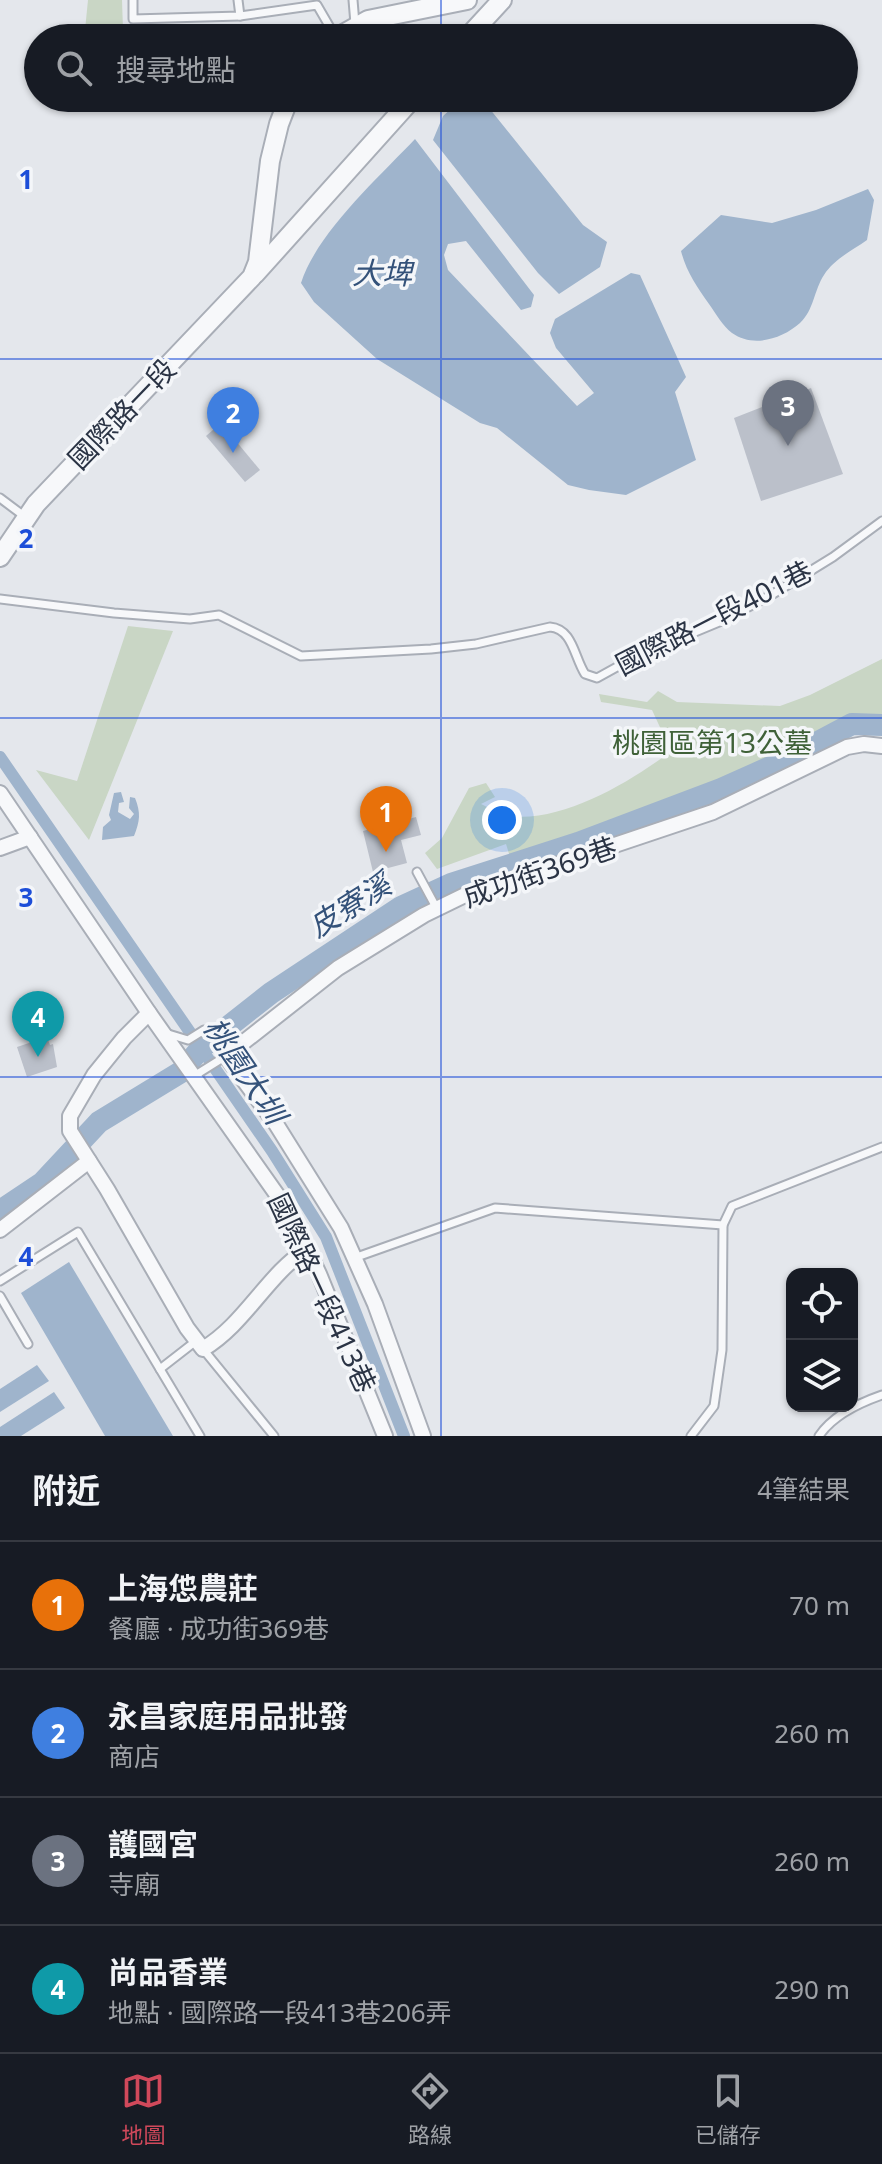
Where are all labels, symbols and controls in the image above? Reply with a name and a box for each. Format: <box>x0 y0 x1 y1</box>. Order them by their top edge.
search box <box>24 24 858 112</box>
icon: search <box>52 46 96 90</box>
text: 搜尋地點 <box>116 49 236 90</box>
text: 1 <box>19 161 33 197</box>
water label: 大埤 <box>352 252 415 293</box>
street label: 國際路一段 <box>59 350 184 477</box>
pin: 3 <box>762 380 814 446</box>
pin: 2 <box>207 387 259 453</box>
text: 2 <box>19 520 34 556</box>
street label: 國際路一段401巷 <box>609 551 818 683</box>
park label: 桃園區第13公墓 <box>612 723 812 761</box>
pin: 1 <box>360 786 412 852</box>
your location <box>482 800 522 840</box>
street label: 成功街369巷 <box>458 827 622 915</box>
water label: 皮寮溪 <box>300 861 402 946</box>
text: 3 <box>19 879 33 915</box>
pin: 4 <box>12 991 64 1057</box>
water label: 桃園大圳 <box>195 1009 298 1135</box>
street label: 國際路一段413巷 <box>260 1187 386 1399</box>
text: 4 <box>19 1238 34 1274</box>
map controls <box>786 1268 858 1412</box>
button: locate <box>786 1268 858 1340</box>
button: layers <box>786 1340 858 1412</box>
text: 附近 <box>32 1467 100 1513</box>
text: 4筆結果 <box>757 1471 850 1507</box>
text: 上海怹農莊 <box>108 1567 258 1608</box>
text: 1 <box>51 1587 65 1623</box>
text: 70 m <box>789 1587 850 1623</box>
text: 餐廳 · 成功街369巷 <box>108 1610 329 1646</box>
text: 永昌家庭用品批發 <box>108 1695 348 1736</box>
text: 2 <box>51 1715 65 1751</box>
text: 260 m <box>774 1715 850 1751</box>
text: 商店 <box>108 1738 160 1774</box>
text: 護國宮 <box>108 1823 198 1864</box>
text: 3 <box>51 1843 65 1879</box>
text: 260 m <box>774 1843 850 1879</box>
text: 寺廟 <box>108 1866 160 1902</box>
text: 尚品香業 <box>108 1951 228 1992</box>
text: 4 <box>51 1971 65 2007</box>
text: 290 m <box>774 1971 850 2007</box>
text: 地點 · 國際路一段413巷206弄 <box>108 1994 452 2030</box>
tab: 地圖 <box>121 2069 165 2149</box>
tab: 路線 <box>408 2069 452 2149</box>
tab: 已儲存 <box>695 2069 761 2149</box>

